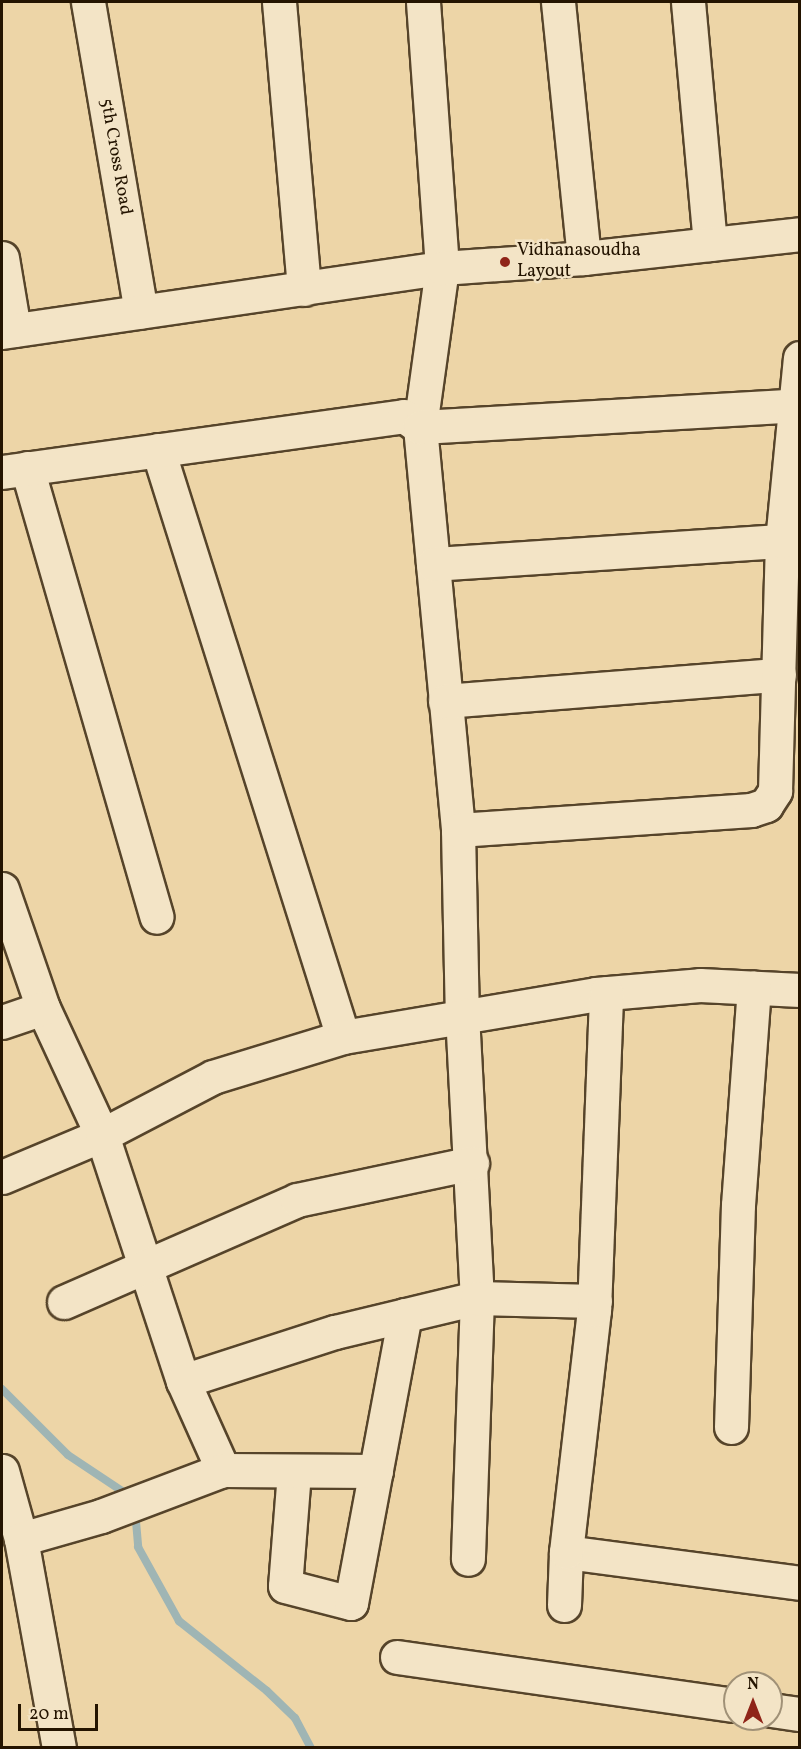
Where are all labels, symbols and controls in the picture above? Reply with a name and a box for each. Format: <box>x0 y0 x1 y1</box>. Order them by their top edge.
street label: 5th Cross Road <box>94 97 136 217</box>
place label: Vidhanasoudha Layout <box>517 241 641 284</box>
marker: Vidhanasoudha Layout <box>498 255 512 269</box>
north arrow <box>723 1671 783 1731</box>
text: N <box>747 1674 759 1696</box>
scale bar <box>21 1692 100 1730</box>
text: 20 m <box>29 1702 69 1727</box>

